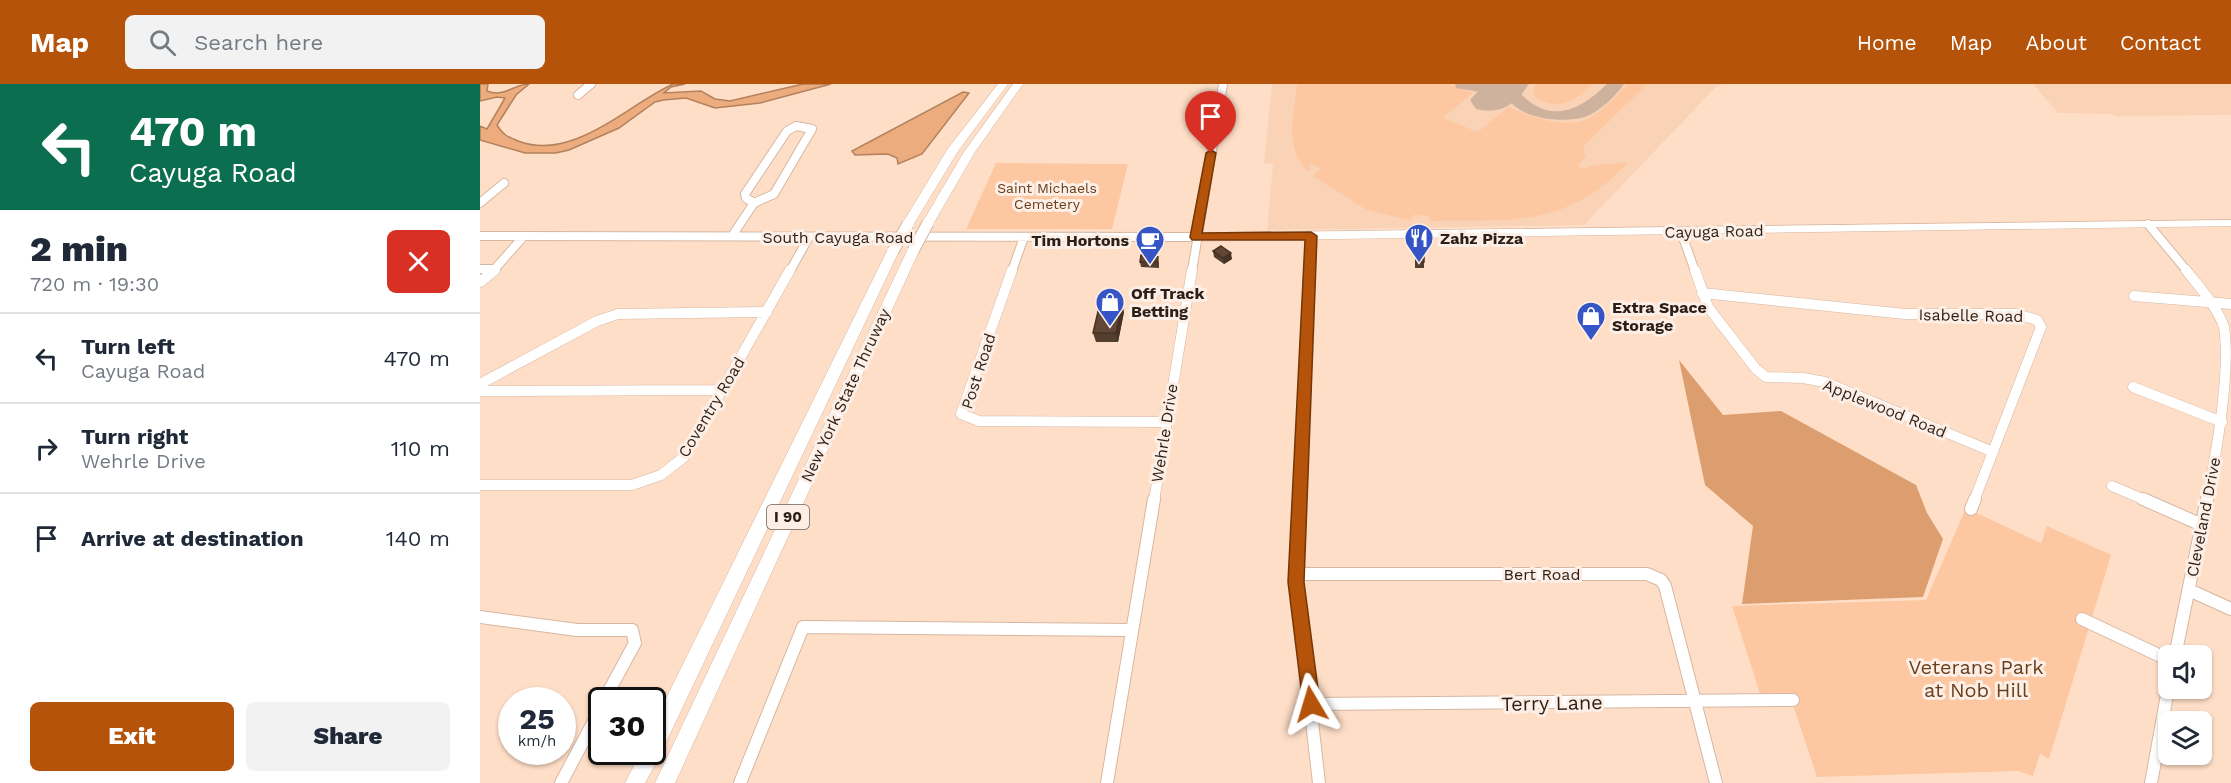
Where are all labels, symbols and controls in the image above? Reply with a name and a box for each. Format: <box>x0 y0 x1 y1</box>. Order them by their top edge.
search box <box>125 15 545 69</box>
text: Map <box>30 26 89 59</box>
icon: search <box>146 26 179 59</box>
text: Search here <box>194 30 323 55</box>
text: Home <box>1857 30 1917 55</box>
text: Map <box>1950 30 1993 55</box>
text: About <box>2026 30 2087 55</box>
text: Contact <box>2120 30 2201 55</box>
pin <box>1185 91 1236 153</box>
icon: arrive <box>1194 100 1227 133</box>
text: 470 m <box>129 107 257 156</box>
icon: left <box>30 108 108 186</box>
text: Cayuga Road <box>129 157 297 189</box>
park label: Saint Michaels Cemetery <box>997 180 1097 212</box>
street label: Cayuga Road <box>1664 221 1764 242</box>
restaurant icon: Zahz Pizza <box>1403 222 1435 264</box>
cafe icon: Tim Hortons <box>1134 224 1166 266</box>
text: 2 min <box>30 228 128 270</box>
street label: South Cayuga Road <box>762 228 914 247</box>
place label: Zahz Pizza <box>1440 229 1524 248</box>
button: close <box>387 230 450 293</box>
place label: Tim Hortons <box>1031 231 1129 250</box>
text: 720 m · 19:30 <box>30 272 159 296</box>
place label: Off Track Betting <box>1131 284 1204 321</box>
shop icon: Off Track Betting <box>1094 286 1126 328</box>
place label: Extra Space Storage <box>1612 298 1707 335</box>
shop icon: Extra Space Storage <box>1575 300 1607 342</box>
street label: New York State Thruway <box>797 305 894 485</box>
street label: Isabelle Road <box>1918 305 2024 326</box>
street label: Post Road <box>957 331 1000 412</box>
text: Turn left <box>81 334 175 359</box>
icon: left <box>30 342 63 375</box>
text: 470 m <box>384 346 450 371</box>
street label: Coventry Road <box>674 354 749 461</box>
text: Cayuga Road <box>81 359 205 383</box>
street label: Applewood Road <box>1820 375 1949 442</box>
street label: Wehrle Drive <box>1147 382 1182 484</box>
text: Turn right <box>81 424 188 449</box>
icon: right <box>30 432 63 465</box>
text: 110 m <box>391 436 450 461</box>
text: Wehrle Drive <box>81 449 206 473</box>
street label: Cleveland Drive <box>2183 456 2224 579</box>
road number: I 90 <box>767 505 809 529</box>
icon: arrive <box>30 522 63 555</box>
text: Arrive at destination <box>81 526 304 551</box>
text: 140 m <box>386 526 450 551</box>
street label: Bert Road <box>1504 565 1580 584</box>
map controls <box>2158 645 2212 765</box>
button: sound <box>2158 645 2212 699</box>
park label: Veterans Park at Nob Hill <box>1908 655 2044 702</box>
position arrow <box>1279 672 1343 736</box>
speed limit sign: 30 <box>588 687 666 765</box>
street label: Terry Lane <box>1501 690 1603 716</box>
text: 25 <box>519 701 555 736</box>
button: Exit <box>30 702 234 771</box>
button: Share <box>246 702 450 771</box>
button: layers <box>2158 711 2212 765</box>
text: km/h <box>518 732 556 750</box>

